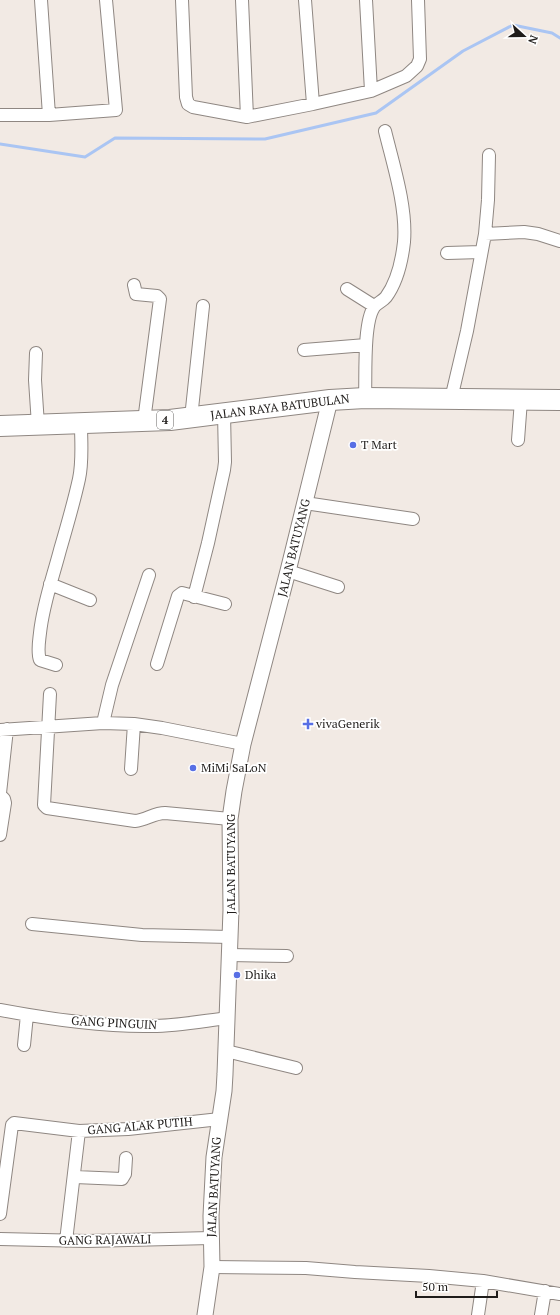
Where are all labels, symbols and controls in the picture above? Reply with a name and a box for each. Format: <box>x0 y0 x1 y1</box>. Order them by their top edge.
north arrow <box>504 16 544 56</box>
text: N <box>525 33 541 47</box>
street label: JALAN RAYA BATUBULAN <box>209 390 351 422</box>
road number: 4 <box>157 411 173 429</box>
place label: T Mart <box>361 437 397 452</box>
marker: T Mart <box>348 440 358 450</box>
street label: JALAN BATUYANG <box>274 496 313 599</box>
place label: vivaGenerik <box>315 716 381 731</box>
marker: vivaGenerik <box>303 719 313 729</box>
place label: MiMi SaLoN <box>201 760 267 775</box>
marker: MiMi SaLoN <box>188 763 198 773</box>
street label: JALAN BATUYANG <box>223 813 238 914</box>
place label: Dhika <box>245 967 276 982</box>
marker: Dhika <box>232 970 242 980</box>
street label: GANG PINGUIN <box>71 1013 158 1032</box>
street label: GANG ALAK PUTIH <box>87 1113 193 1138</box>
street label: JALAN BATUYANG <box>203 1136 224 1238</box>
street label: GANG RAJAWALI <box>59 1231 151 1248</box>
scale bar <box>416 1273 497 1299</box>
text: 50 m <box>422 1279 449 1294</box>

